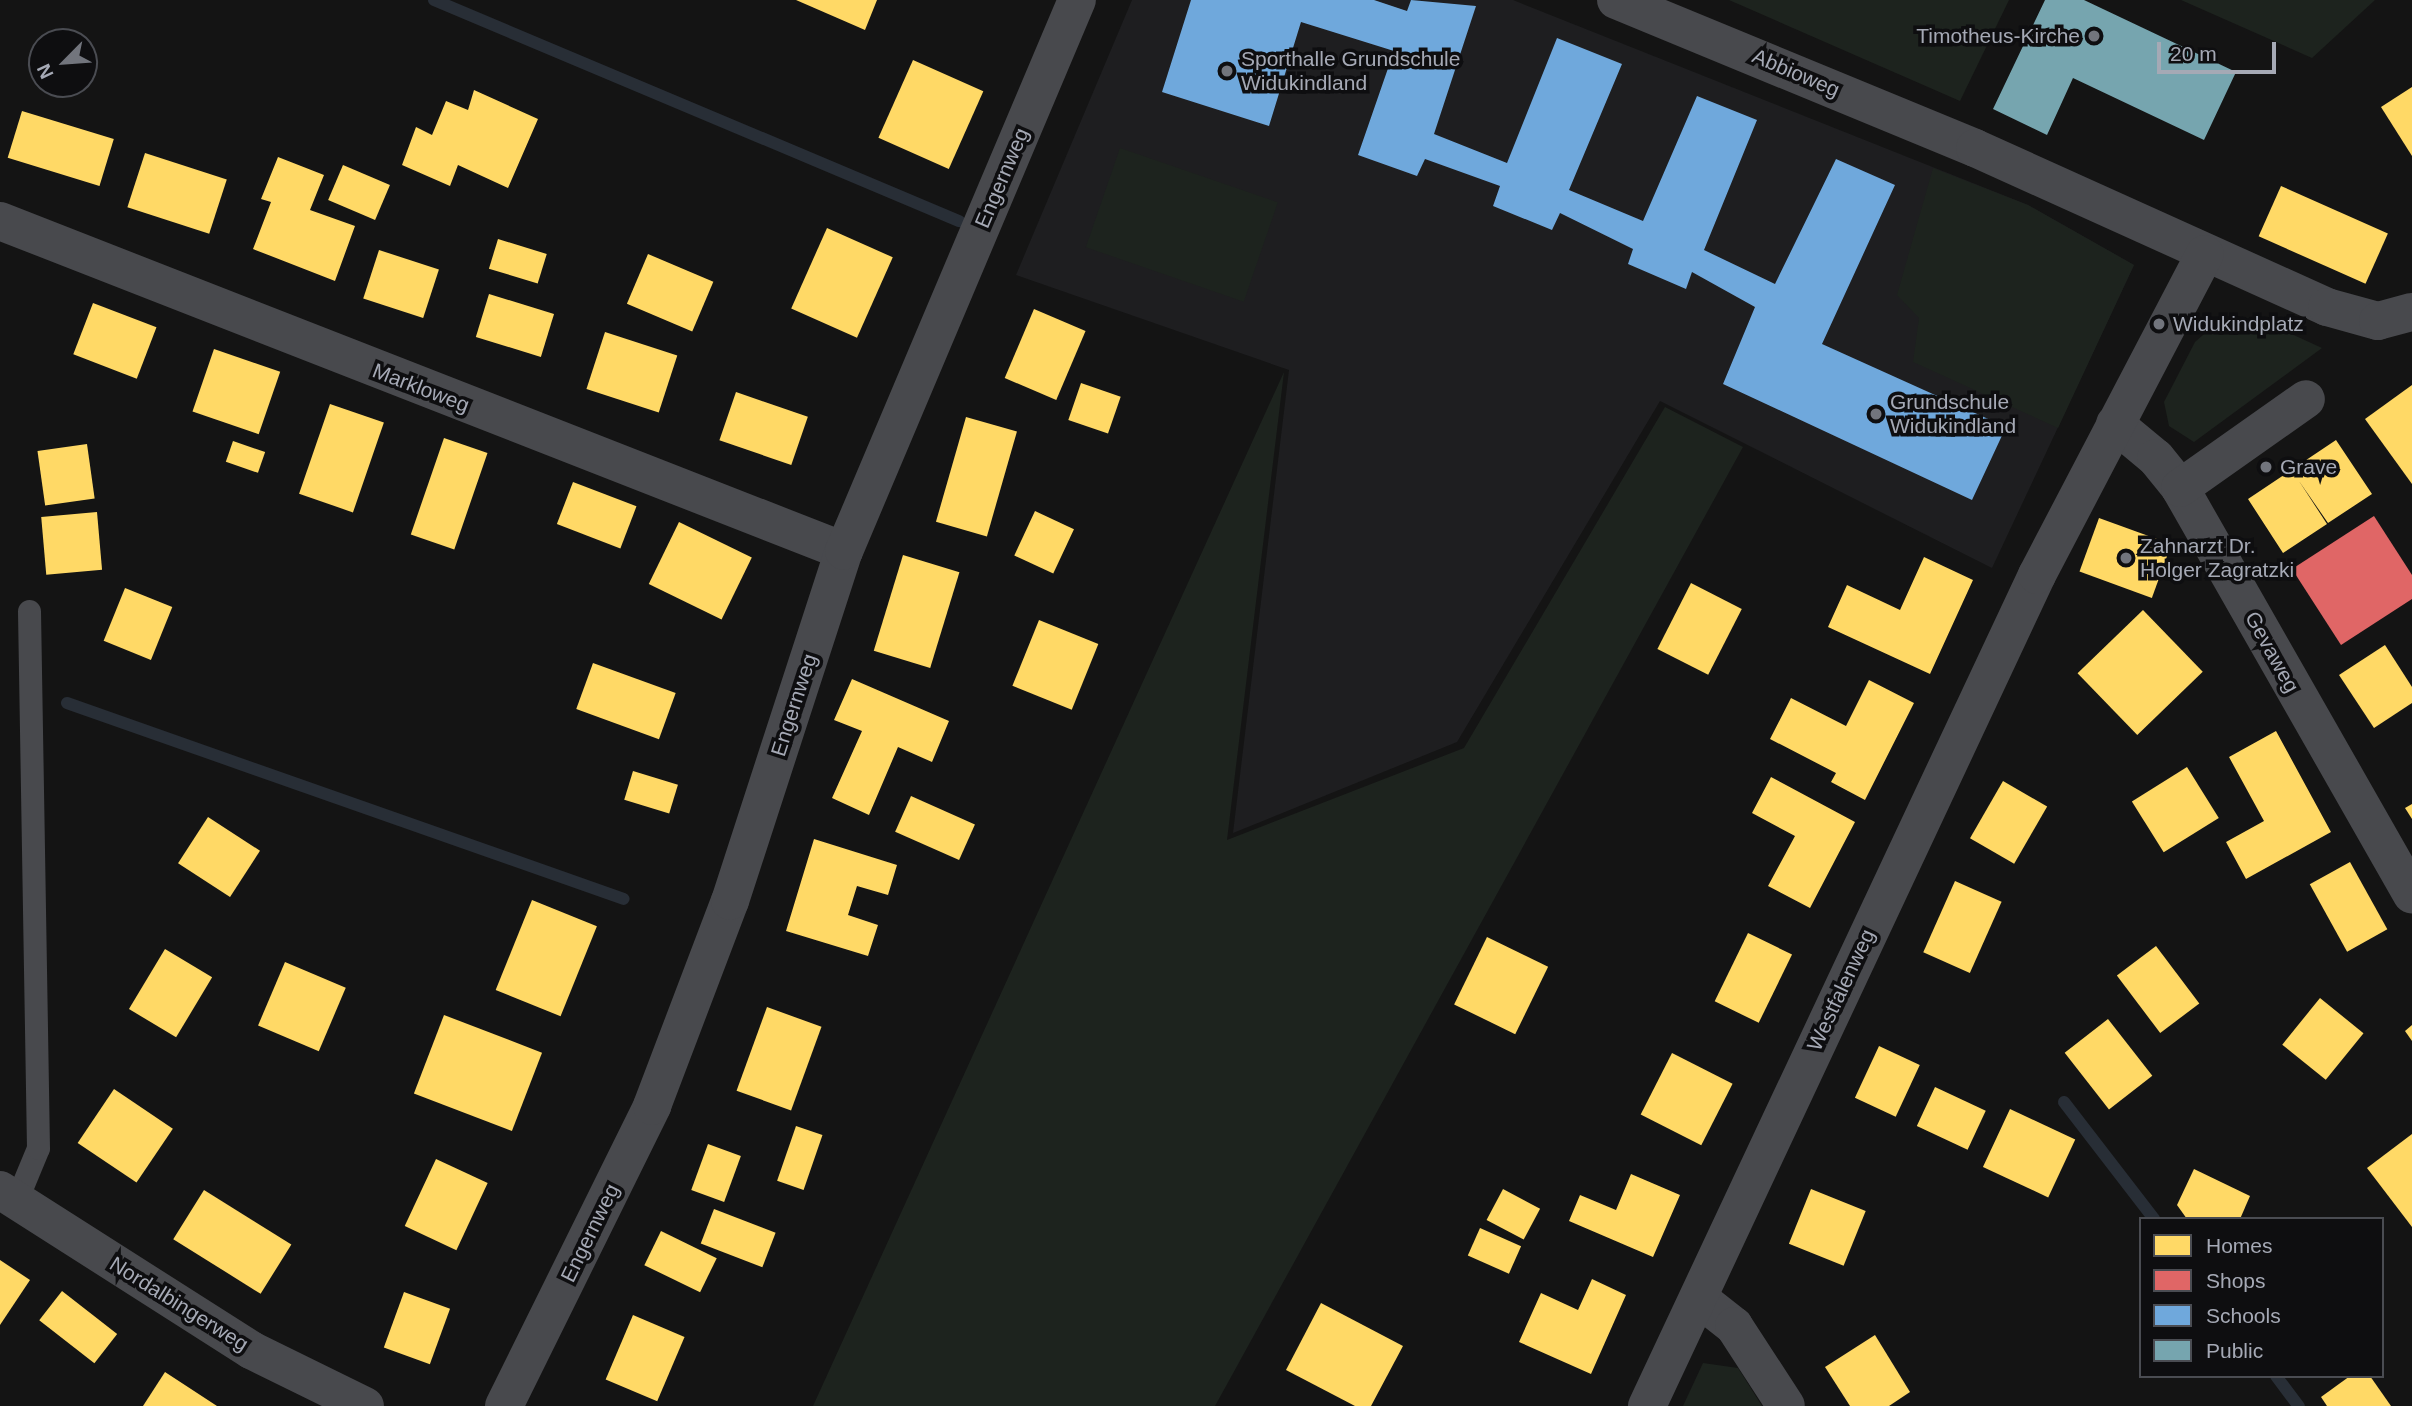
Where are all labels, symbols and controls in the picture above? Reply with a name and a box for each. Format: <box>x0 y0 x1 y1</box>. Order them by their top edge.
place label: Timotheus-Kirche <box>1916 23 2080 49</box>
north arrow <box>28 28 98 98</box>
marker: Timotheus-Kirche <box>2086 28 2102 44</box>
scale bar <box>2160 28 2279 72</box>
text: 20 m <box>2170 42 2217 65</box>
street label: Abbioweg <box>1749 43 1843 103</box>
place label: Sporthalle Grundschule Widukindland <box>1241 46 1460 96</box>
text: N <box>33 61 58 82</box>
marker: Sporthalle Grundschule Widukindland <box>1219 63 1235 79</box>
street label: Engernweg <box>970 124 1034 232</box>
place label: Widukindplatz <box>2173 311 2304 337</box>
marker: Widukindplatz <box>2151 316 2167 332</box>
street label: Markloweg <box>369 358 473 418</box>
place label: Grundschule Widukindland <box>1890 389 2016 439</box>
marker: Grundschule Widukindland <box>1868 406 1884 422</box>
place label: Grave <box>2280 454 2337 480</box>
marker: Grave <box>2258 459 2274 475</box>
place label: Zahnarzt Dr. Holger Zagratzki <box>2140 533 2294 583</box>
marker: Zahnarzt Dr. Holger Zagratzki <box>2118 550 2134 566</box>
street label: Gevaweg <box>2239 607 2305 697</box>
street label: Engernweg <box>766 651 822 759</box>
street label: Westfalenweg <box>1802 925 1880 1055</box>
street label: Engernweg <box>555 1180 625 1286</box>
legend <box>2139 1217 2384 1378</box>
text: Homes <box>2206 1234 2273 1257</box>
street label: Nordalbingerweg <box>105 1251 253 1357</box>
text: Shops <box>2206 1269 2266 1292</box>
text: Schools <box>2206 1304 2281 1327</box>
text: Public <box>2206 1339 2263 1362</box>

